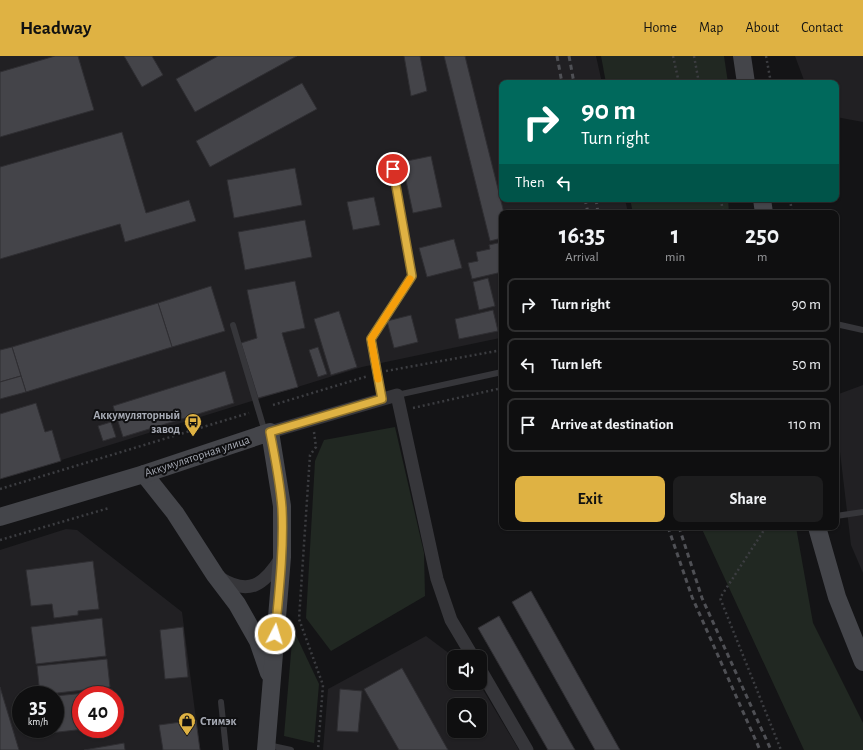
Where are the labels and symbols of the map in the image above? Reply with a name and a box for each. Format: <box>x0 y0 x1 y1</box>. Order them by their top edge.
pin <box>376 152 410 186</box>
place label: Аккумуляторный завод <box>93 409 180 435</box>
bus stop icon: Аккумуляторный завод <box>183 412 203 437</box>
street label: Аккумуляторная улица <box>143 433 252 480</box>
position arrow <box>254 613 296 655</box>
speed limit sign: 40 <box>72 686 124 738</box>
shop icon: Стимэк <box>177 711 197 736</box>
place label: Стимэк <box>200 715 237 727</box>

